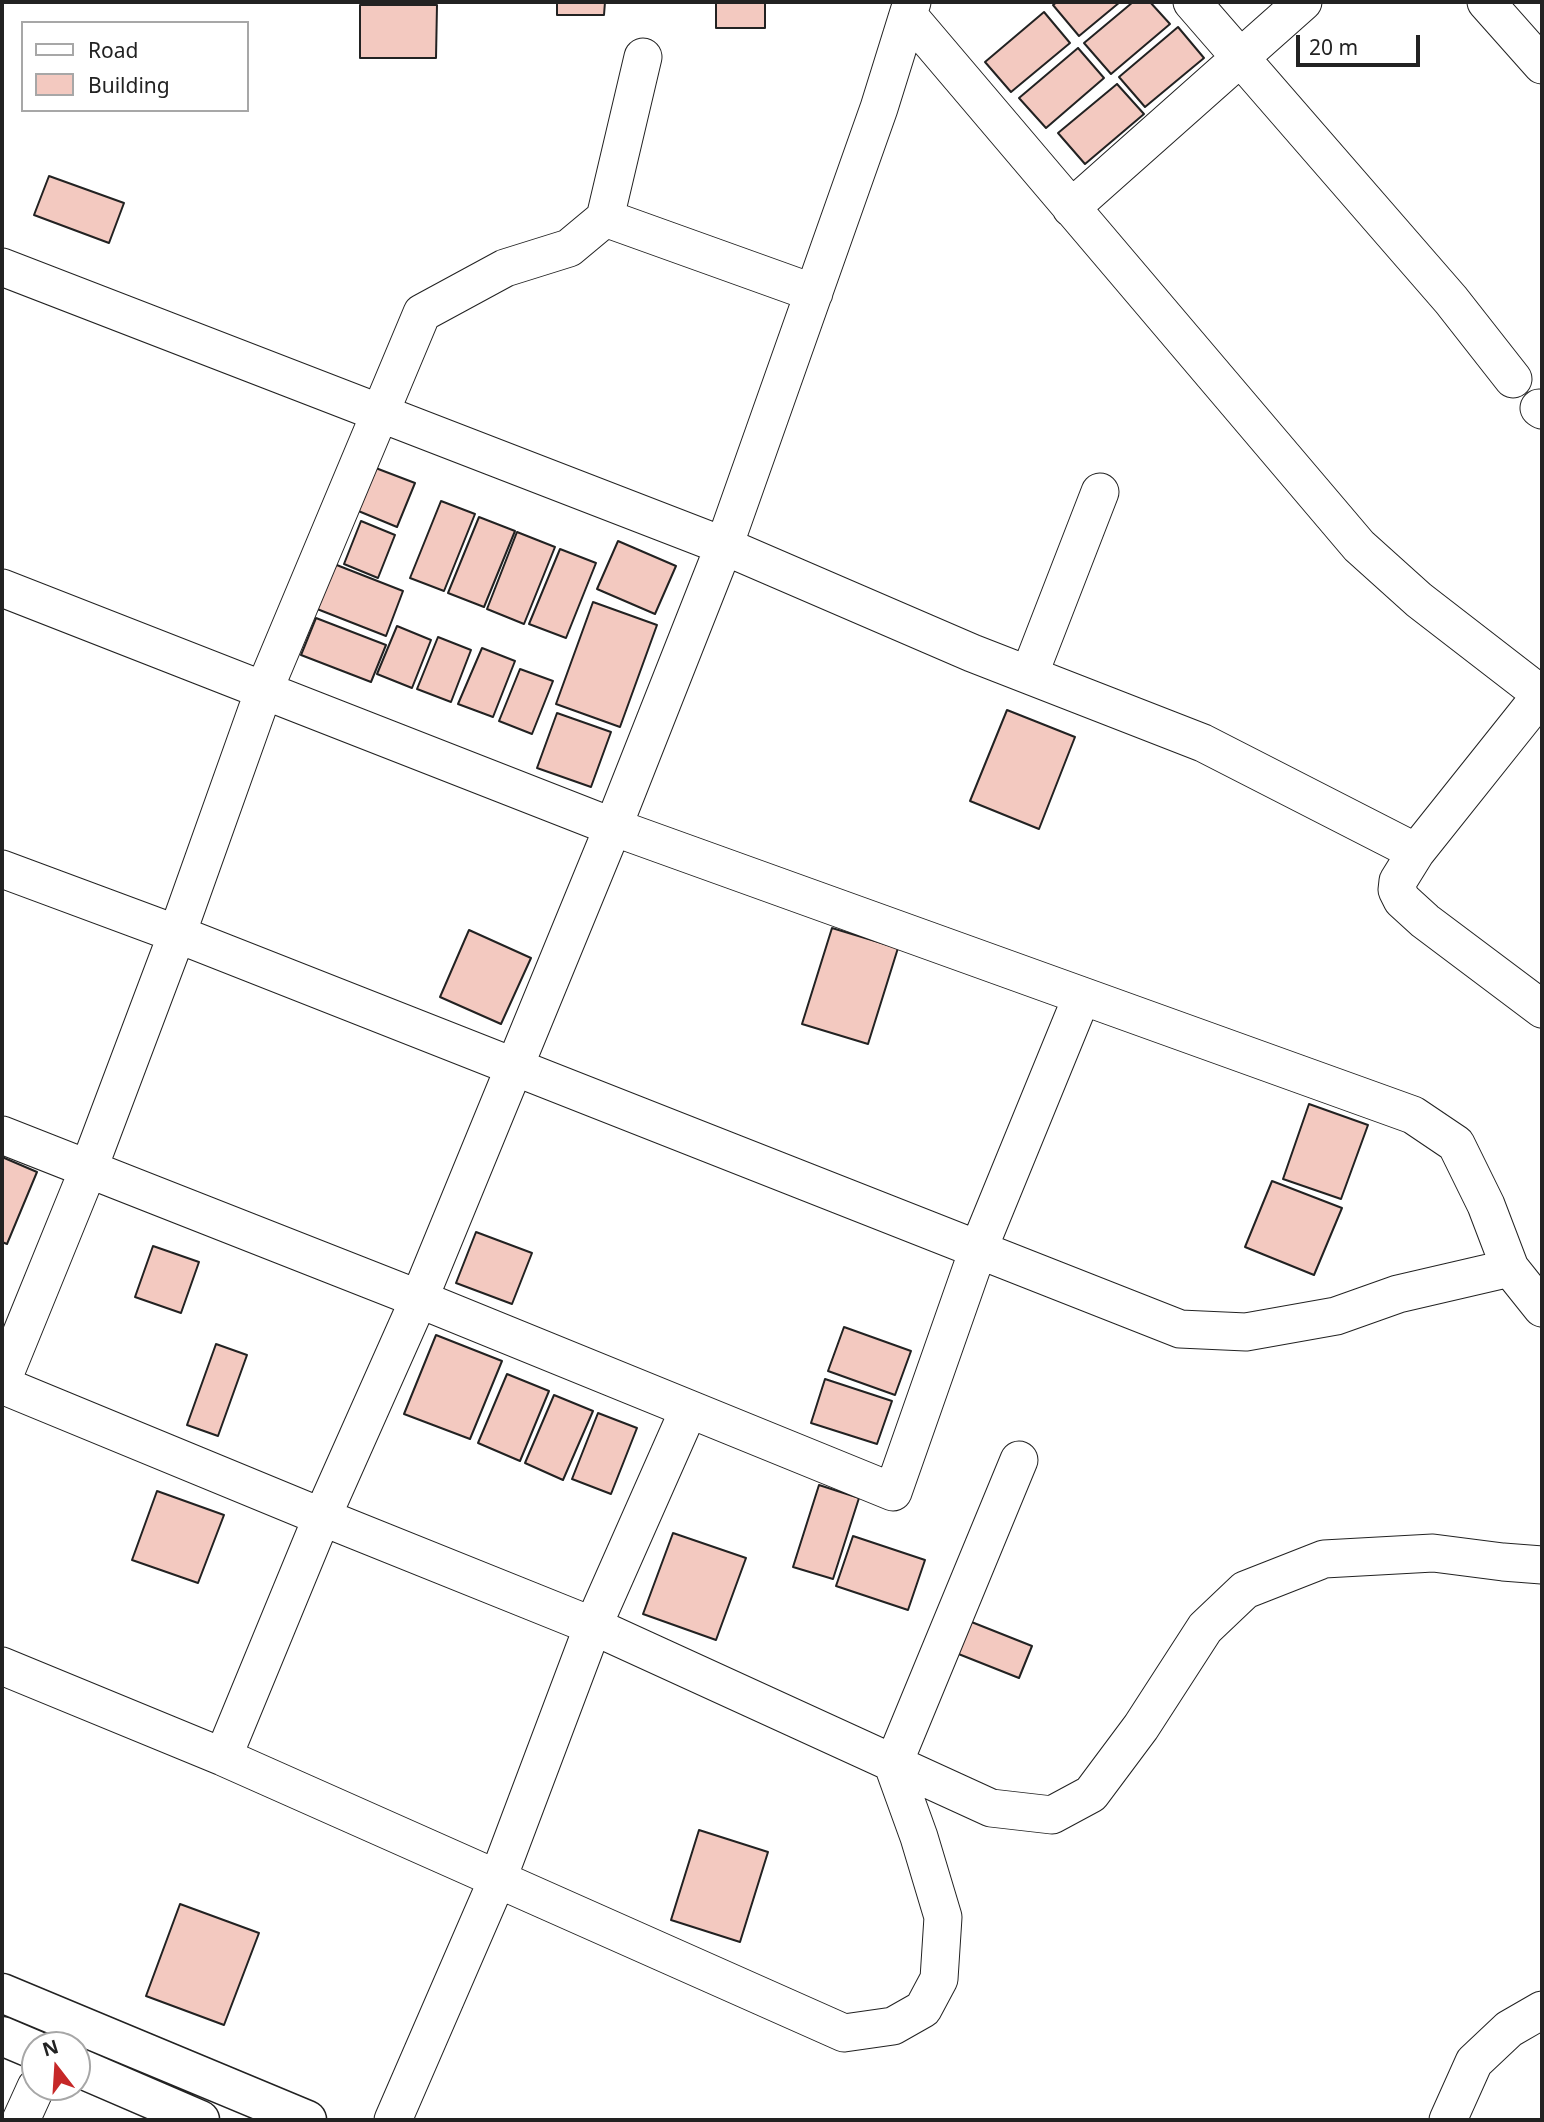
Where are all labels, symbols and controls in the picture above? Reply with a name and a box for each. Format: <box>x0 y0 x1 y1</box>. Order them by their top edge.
legend <box>21 21 248 112</box>
scale bar <box>1299 21 1423 65</box>
text: 20 m <box>1309 33 1358 61</box>
text: Road <box>88 36 138 64</box>
text: Building <box>88 71 170 99</box>
north arrow <box>21 2031 91 2101</box>
text: N <box>39 2033 62 2063</box>

